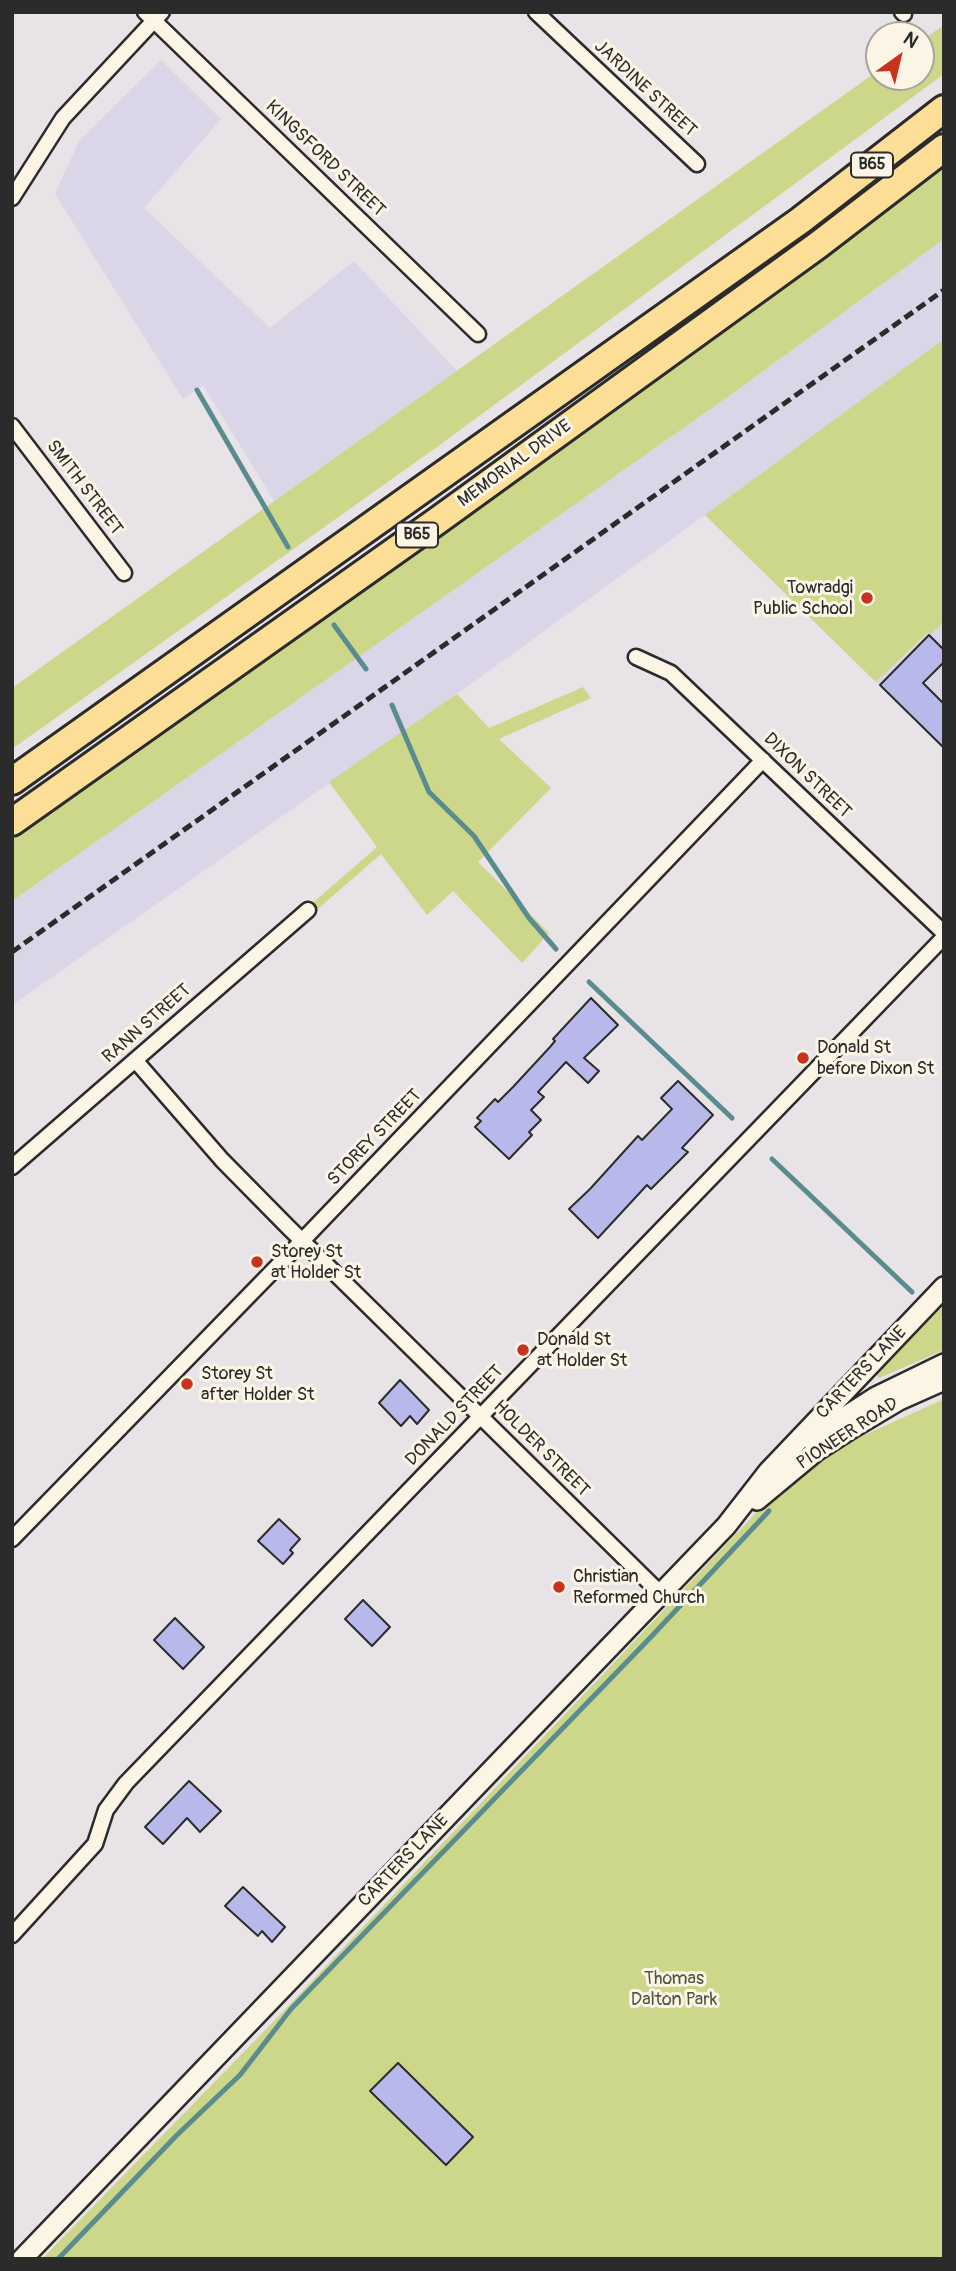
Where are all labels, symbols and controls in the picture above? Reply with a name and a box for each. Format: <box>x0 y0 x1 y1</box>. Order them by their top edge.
north arrow <box>865 21 935 91</box>
text: N <box>899 27 923 54</box>
street label: JARDINE STREET <box>589 36 701 142</box>
street label: KINGSFORD STREET <box>261 96 389 222</box>
road number: B65 <box>851 153 893 178</box>
street label: MEMORIAL DRIVE <box>454 416 576 512</box>
street label: SMITH STREET <box>41 436 127 540</box>
road number: B65 <box>396 522 438 548</box>
place label: Towradgi Public School <box>753 577 853 620</box>
marker: Towradgi Public School <box>859 590 875 606</box>
street label: DIXON STREET <box>759 729 855 823</box>
street label: RANN STREET <box>98 980 196 1068</box>
place label: Donald St before Dixon St <box>817 1037 934 1080</box>
marker: Donald St before Dixon St <box>795 1050 811 1066</box>
street label: STOREY STREET <box>324 1085 426 1191</box>
place label: Storey St at Holder St <box>271 1241 361 1284</box>
marker: Storey St at Holder St <box>249 1254 265 1270</box>
street label: CARTERS LANE <box>812 1322 912 1424</box>
place label: Donald St at Holder St <box>537 1329 627 1372</box>
marker: Donald St at Holder St <box>515 1342 531 1358</box>
street label: DONALD STREET <box>402 1361 508 1471</box>
place label: Storey St after Holder St <box>201 1363 314 1406</box>
marker: Storey St after Holder St <box>179 1376 195 1392</box>
street label: PIONEER ROAD <box>793 1393 903 1475</box>
street label: HOLDER STREET <box>488 1396 594 1502</box>
place label: Christian Reformed Church <box>573 1566 705 1608</box>
marker: Christian Reformed Church <box>551 1579 567 1595</box>
street label: CARTERS LANE <box>354 1810 454 1912</box>
park label: Thomas Dalton Park <box>631 1968 717 2010</box>

